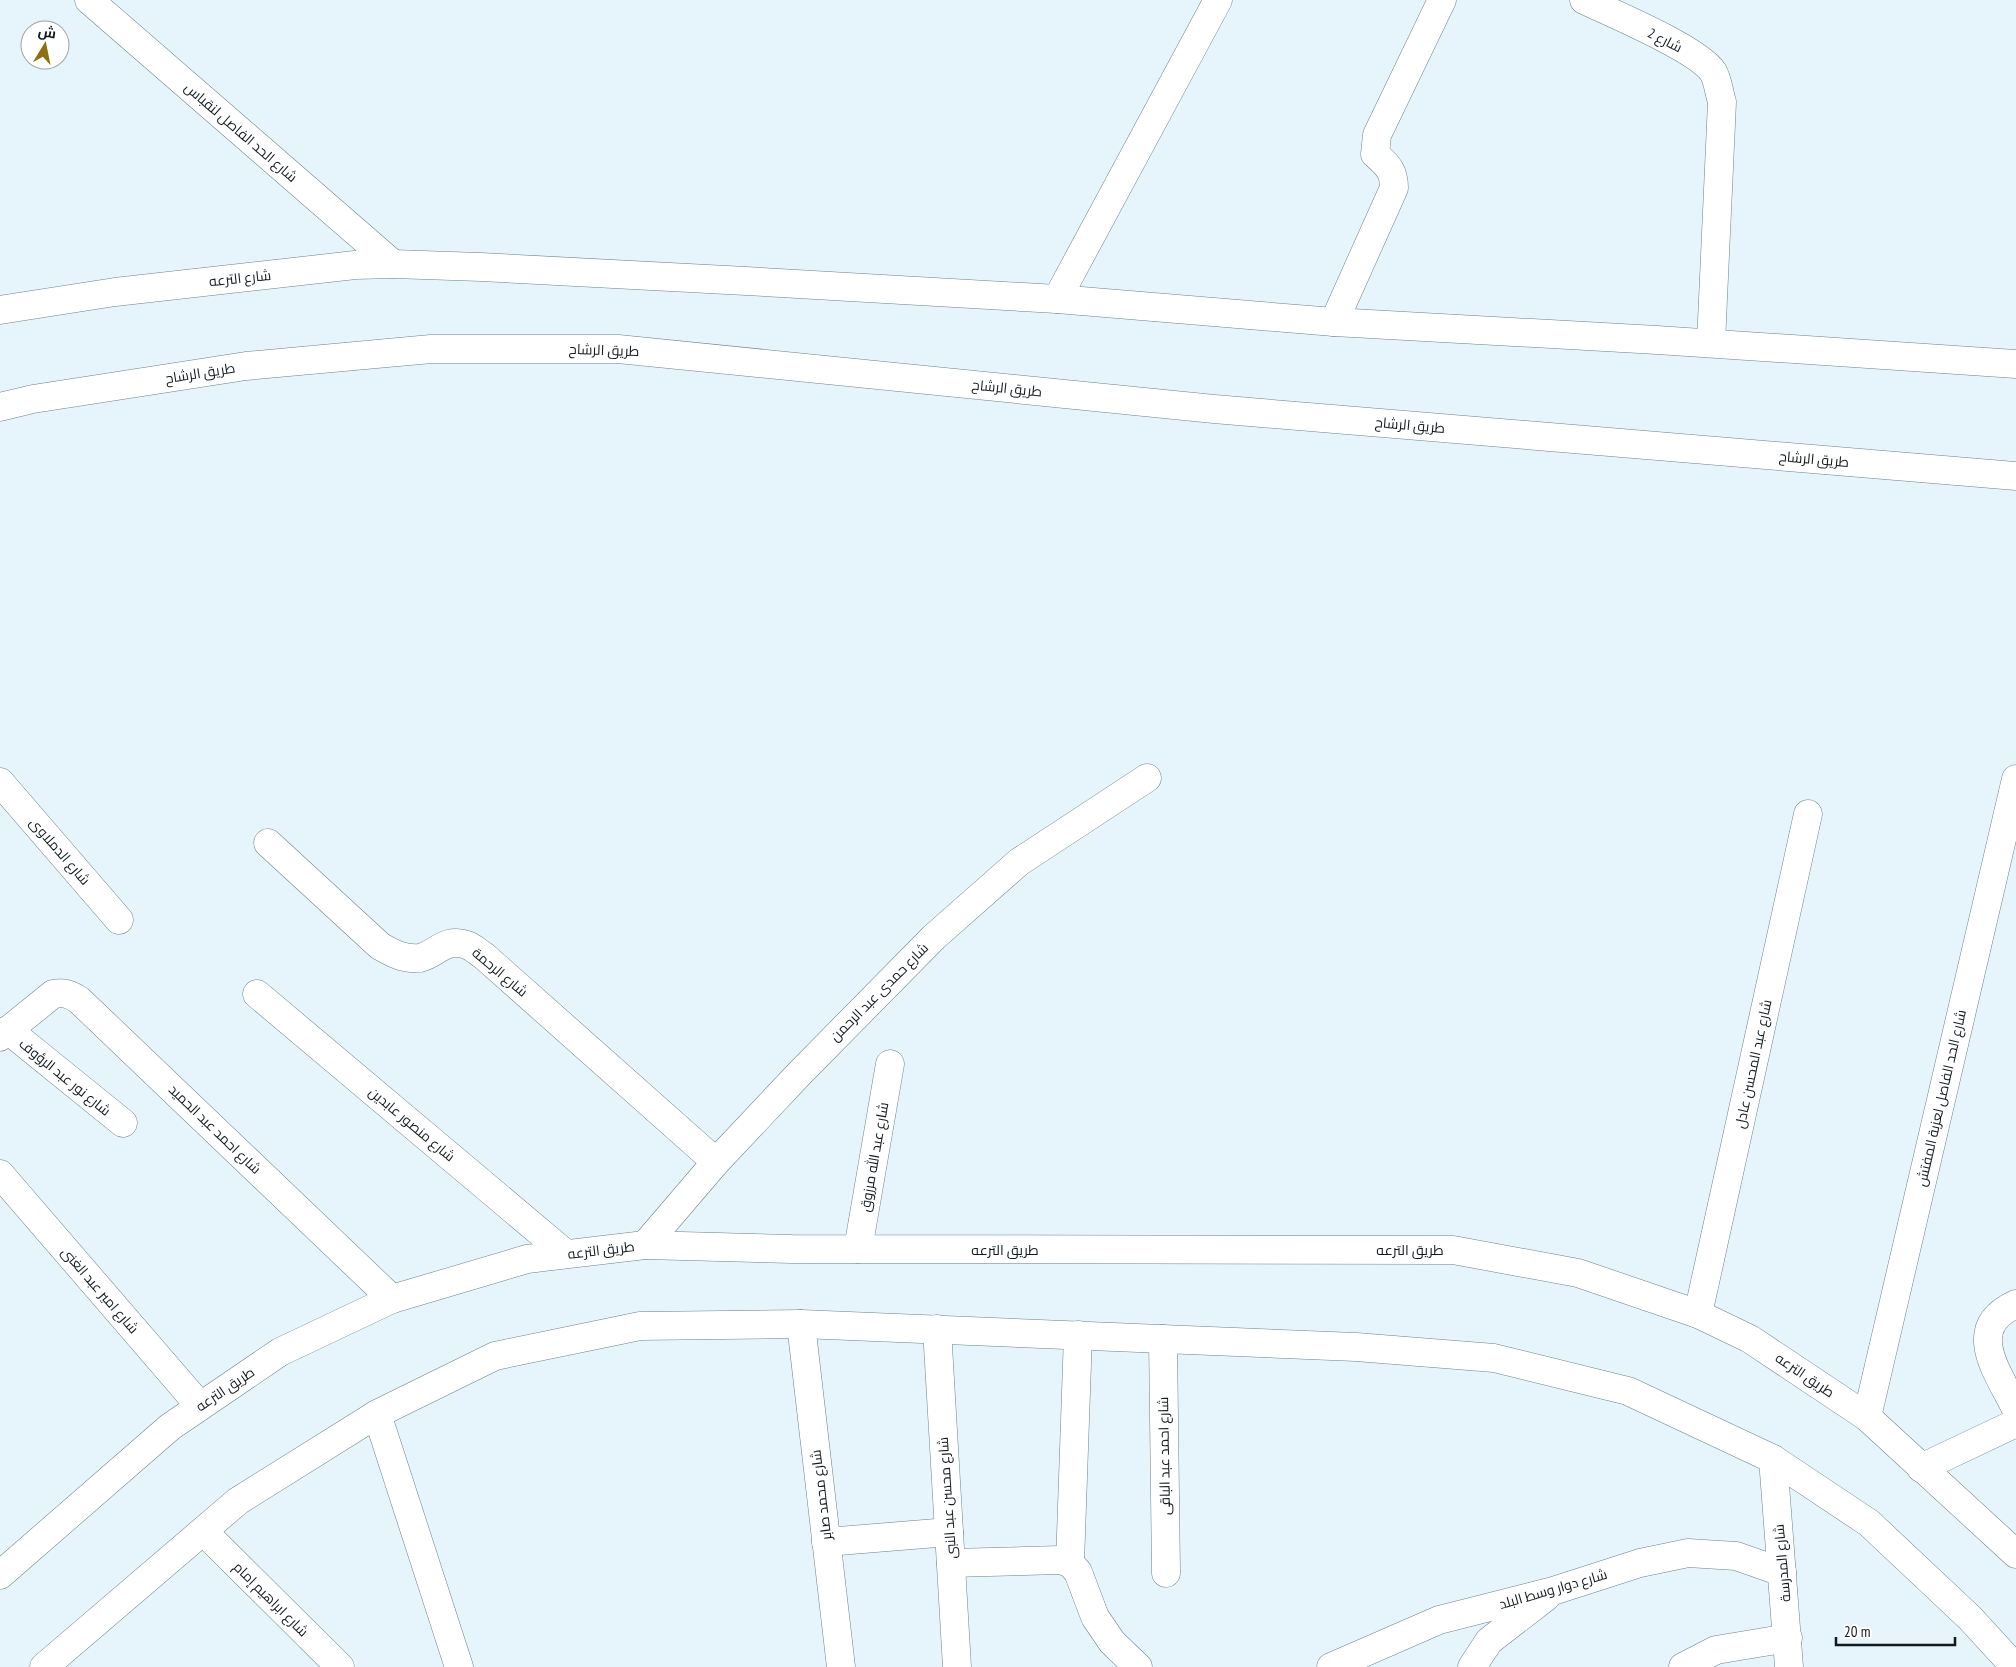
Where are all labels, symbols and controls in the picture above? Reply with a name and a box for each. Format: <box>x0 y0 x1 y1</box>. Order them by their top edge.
north arrow <box>20 20 70 70</box>
text: ش <box>37 22 58 43</box>
street label: شارع 2 <box>1645 24 1685 56</box>
street label: شارع الحد الفاصل لنقباس <box>181 78 301 186</box>
street label: شارع الترعه <box>208 266 272 290</box>
street label: طريق الرشاح <box>568 340 640 360</box>
street label: طريق الرشاح <box>164 359 236 387</box>
street label: طريق الرشاح <box>971 375 1043 401</box>
street label: طريق الرشاح <box>1374 413 1446 437</box>
street label: طريق الرشاح <box>1778 447 1850 471</box>
street label: شارع الدملاوى <box>26 813 94 889</box>
street label: شارع حمدى عبد الرحمن <box>826 939 932 1045</box>
street label: شارع الرحمة <box>468 944 532 1000</box>
street label: شارع عبد المحسن عادل <box>1731 998 1775 1130</box>
street label: شارع الحد الفاصل لعزبة المفتش <box>1912 1008 1970 1188</box>
street label: شارع نور عبد الرؤوف <box>15 1034 115 1120</box>
street label: شارع احمد عبد الحميد <box>165 1080 265 1178</box>
street label: شارع منصور عابدين <box>365 1083 459 1165</box>
street label: شارع عبد الله مرزوق <box>855 1101 893 1213</box>
street label: طريق الترعه <box>567 1237 635 1263</box>
street label: طريق الترعه <box>971 1241 1039 1259</box>
street label: طريق الترعه <box>1376 1241 1444 1259</box>
street label: شارع امير عبد الغنى <box>57 1243 143 1337</box>
street label: طريق الترعه <box>1772 1349 1838 1401</box>
street label: طريق الترعه <box>192 1363 258 1415</box>
street label: شارع احمد عبد الباقى <box>1154 1397 1174 1515</box>
street label: شارع محسن عبد النبى <box>934 1436 960 1560</box>
street label: شارع محمد صابر <box>807 1449 836 1542</box>
street label: شارع المدرسة <box>1770 1523 1794 1603</box>
street label: شارع ابراهيم إمام <box>229 1558 312 1641</box>
street label: شارع دوار وسط البلد <box>1497 1565 1609 1613</box>
scale bar <box>1836 1614 1955 1646</box>
text: 20 m <box>1844 1622 1870 1641</box>

